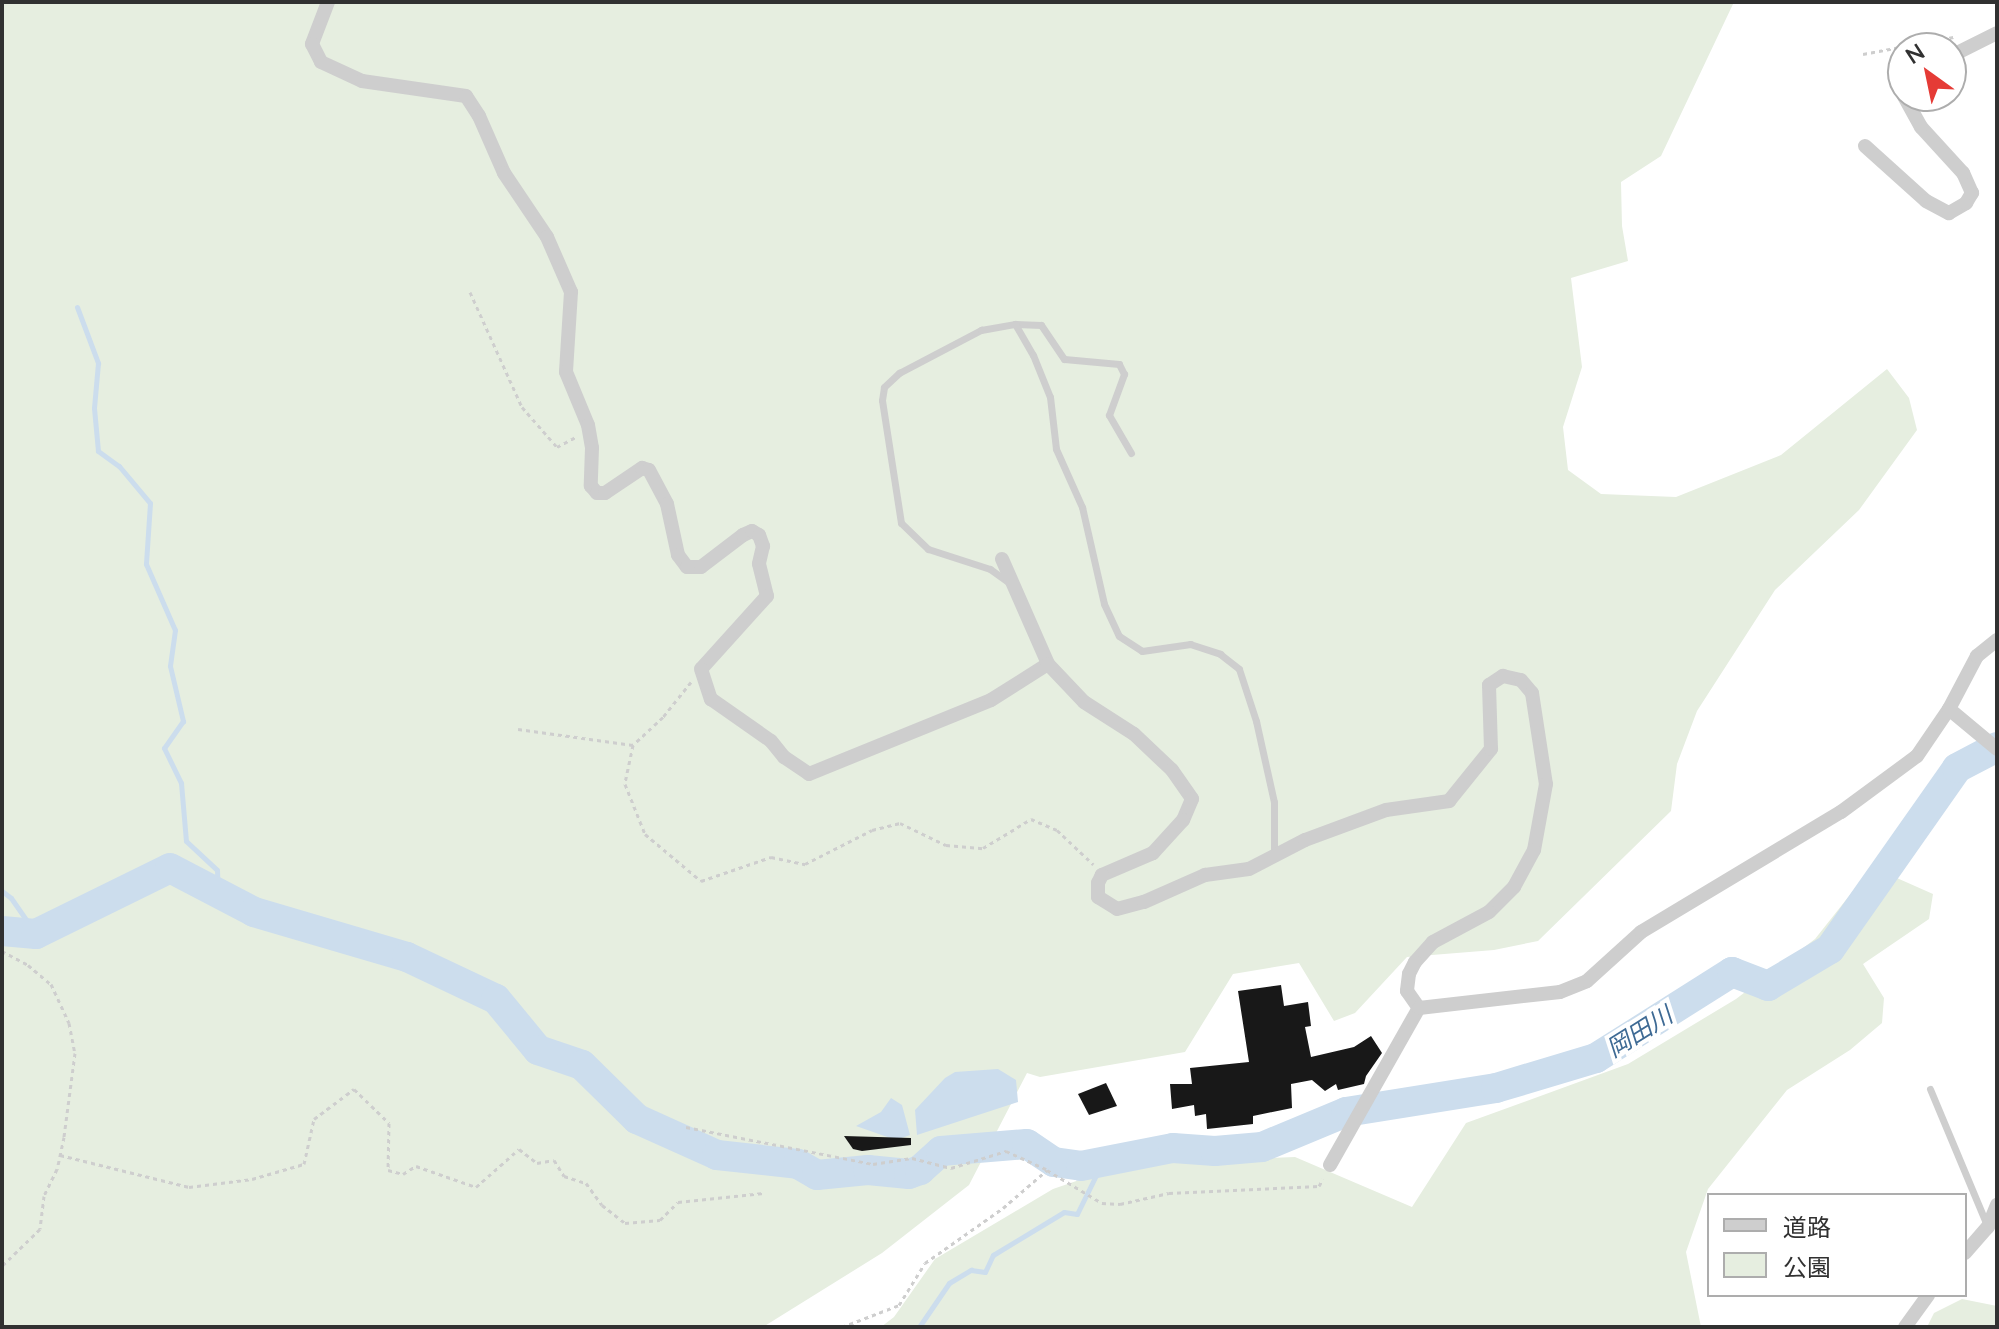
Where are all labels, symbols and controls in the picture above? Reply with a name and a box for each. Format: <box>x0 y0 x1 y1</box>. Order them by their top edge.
north arrow <box>1887 32 1967 112</box>
text: N <box>1900 37 1929 69</box>
water label: 岡田川 <box>1601 1000 1677 1062</box>
legend <box>1707 1193 1967 1297</box>
text: 道路 <box>1783 1212 1831 1241</box>
text: 公園 <box>1783 1252 1831 1281</box>

